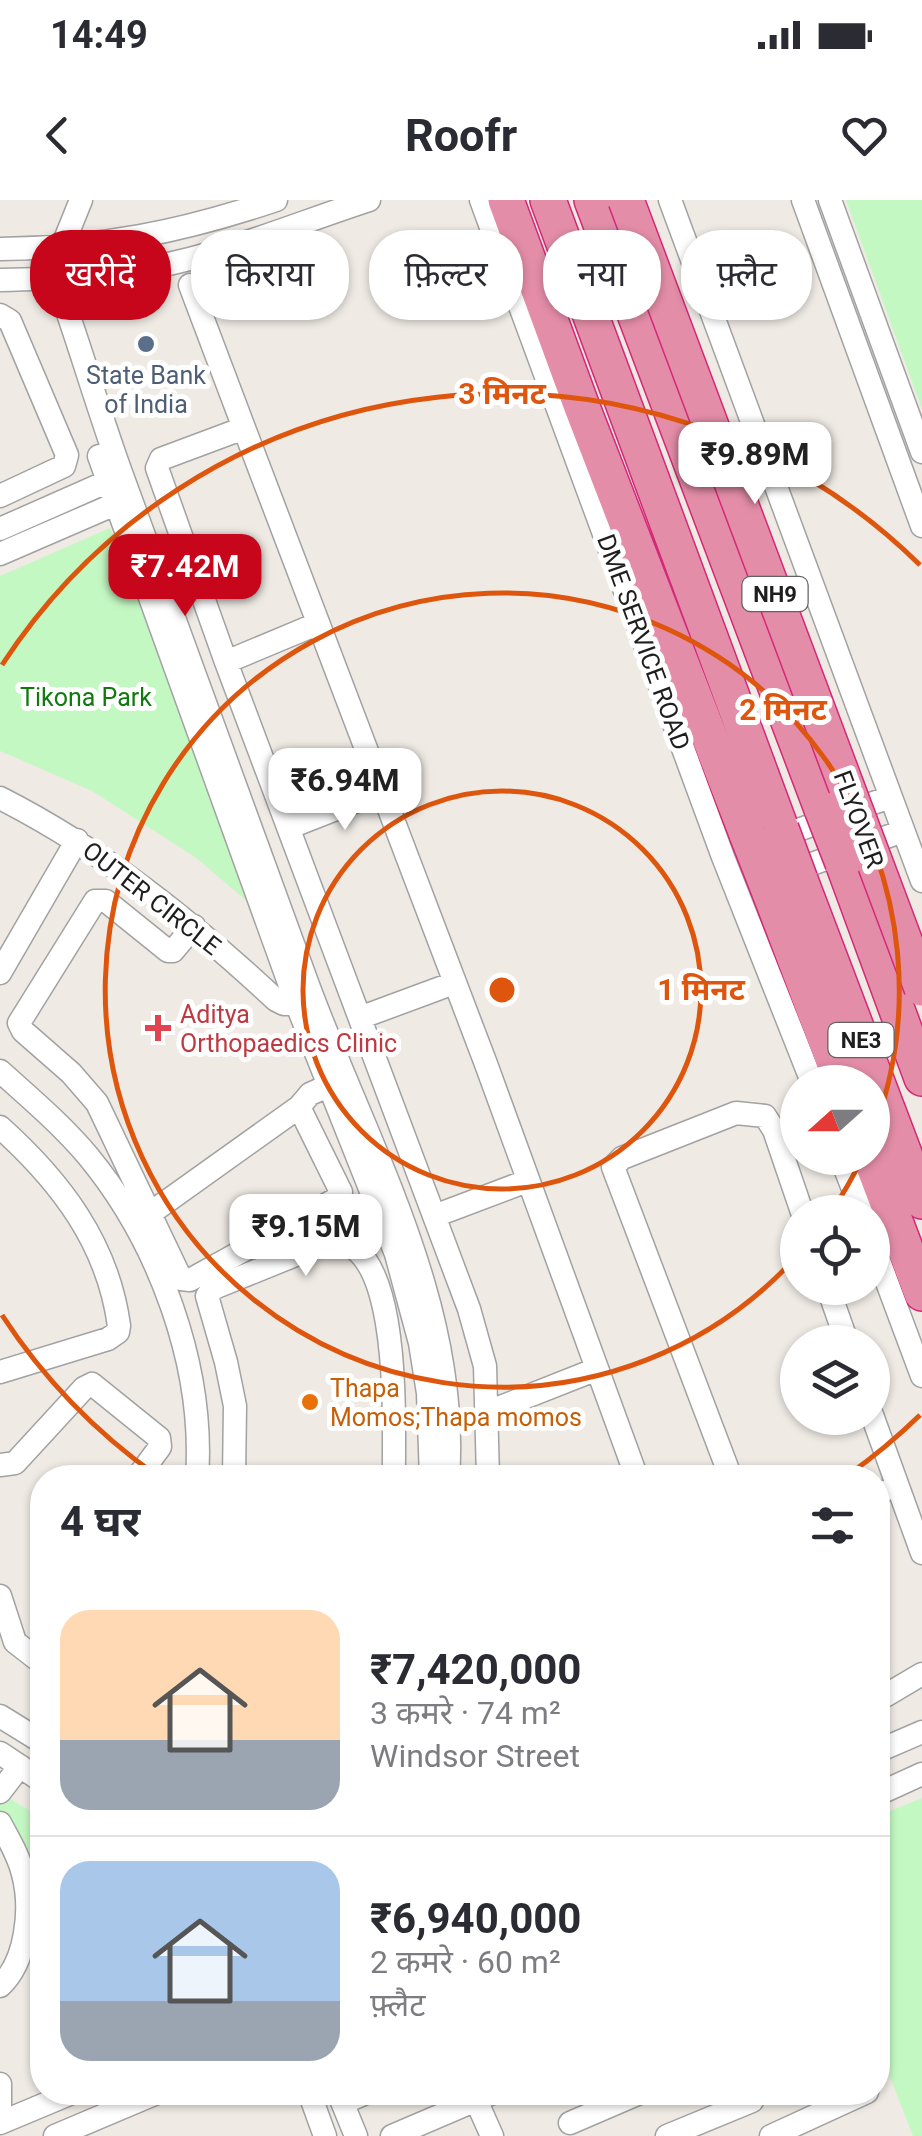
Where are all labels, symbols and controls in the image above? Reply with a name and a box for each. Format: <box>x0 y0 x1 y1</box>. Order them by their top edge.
text: 14:49 <box>50 13 148 57</box>
icon: back <box>30 108 85 163</box>
icon: heart <box>837 108 892 163</box>
text: Roofr <box>405 109 517 162</box>
chip: खरीदें <box>30 230 171 320</box>
chip: किराया <box>191 230 349 320</box>
chip: फ़िल्टर <box>369 230 523 320</box>
chip: नया <box>543 230 661 320</box>
chip: फ़्लैट <box>681 230 812 320</box>
marker: State Bank of India <box>135 333 157 355</box>
place label: State Bank of India <box>86 361 206 419</box>
text: 3 मिनट <box>458 376 547 411</box>
pin: ₹9.89M <box>674 422 836 507</box>
text: ₹9.89M <box>700 435 810 473</box>
street label: DME SERVICE ROAD <box>591 530 696 754</box>
pin: ₹7.42M <box>104 534 266 619</box>
text: ₹7.42M <box>130 547 240 585</box>
road number: NH9 <box>742 577 808 611</box>
park label: Tikona Park <box>20 683 152 712</box>
text: 2 मिनट <box>739 692 828 727</box>
pin: ₹6.94M <box>264 748 426 833</box>
text: ₹6.94M <box>290 761 400 799</box>
street label: FLYOVER <box>828 767 890 872</box>
street label: OUTER CIRCLE <box>77 836 226 961</box>
centre of rings <box>484 972 520 1008</box>
text: 1 मिनट <box>657 972 746 1007</box>
place label: Aditya Orthopaedics Clinic <box>180 1000 397 1058</box>
marker: Aditya Orthopaedics Clinic <box>145 1015 171 1041</box>
road number: NE3 <box>828 1023 894 1057</box>
north arrow <box>780 1065 890 1175</box>
map controls <box>780 1065 890 1435</box>
pin: ₹9.15M <box>225 1194 387 1279</box>
button: locate <box>780 1195 890 1305</box>
text: ₹9.15M <box>251 1207 361 1245</box>
button: layers <box>780 1325 890 1435</box>
place label: Thapa Momos;Thapa momos <box>330 1374 582 1432</box>
marker: Thapa Momos;Thapa momos <box>299 1391 321 1413</box>
text: 4 घर <box>60 1497 140 1546</box>
icon: filters <box>805 1498 860 1553</box>
text: ₹7,420,000 <box>370 1645 581 1694</box>
icon: home <box>140 1650 260 1770</box>
text: 3 कमरे · 74 m² <box>370 1694 561 1732</box>
text: Windsor Street <box>370 1737 580 1775</box>
text: ₹6,940,000 <box>370 1894 581 1943</box>
icon: home <box>140 1901 260 2021</box>
text: 2 कमरे · 60 m² <box>370 1943 561 1981</box>
text: फ़्लैट <box>370 1986 425 2024</box>

